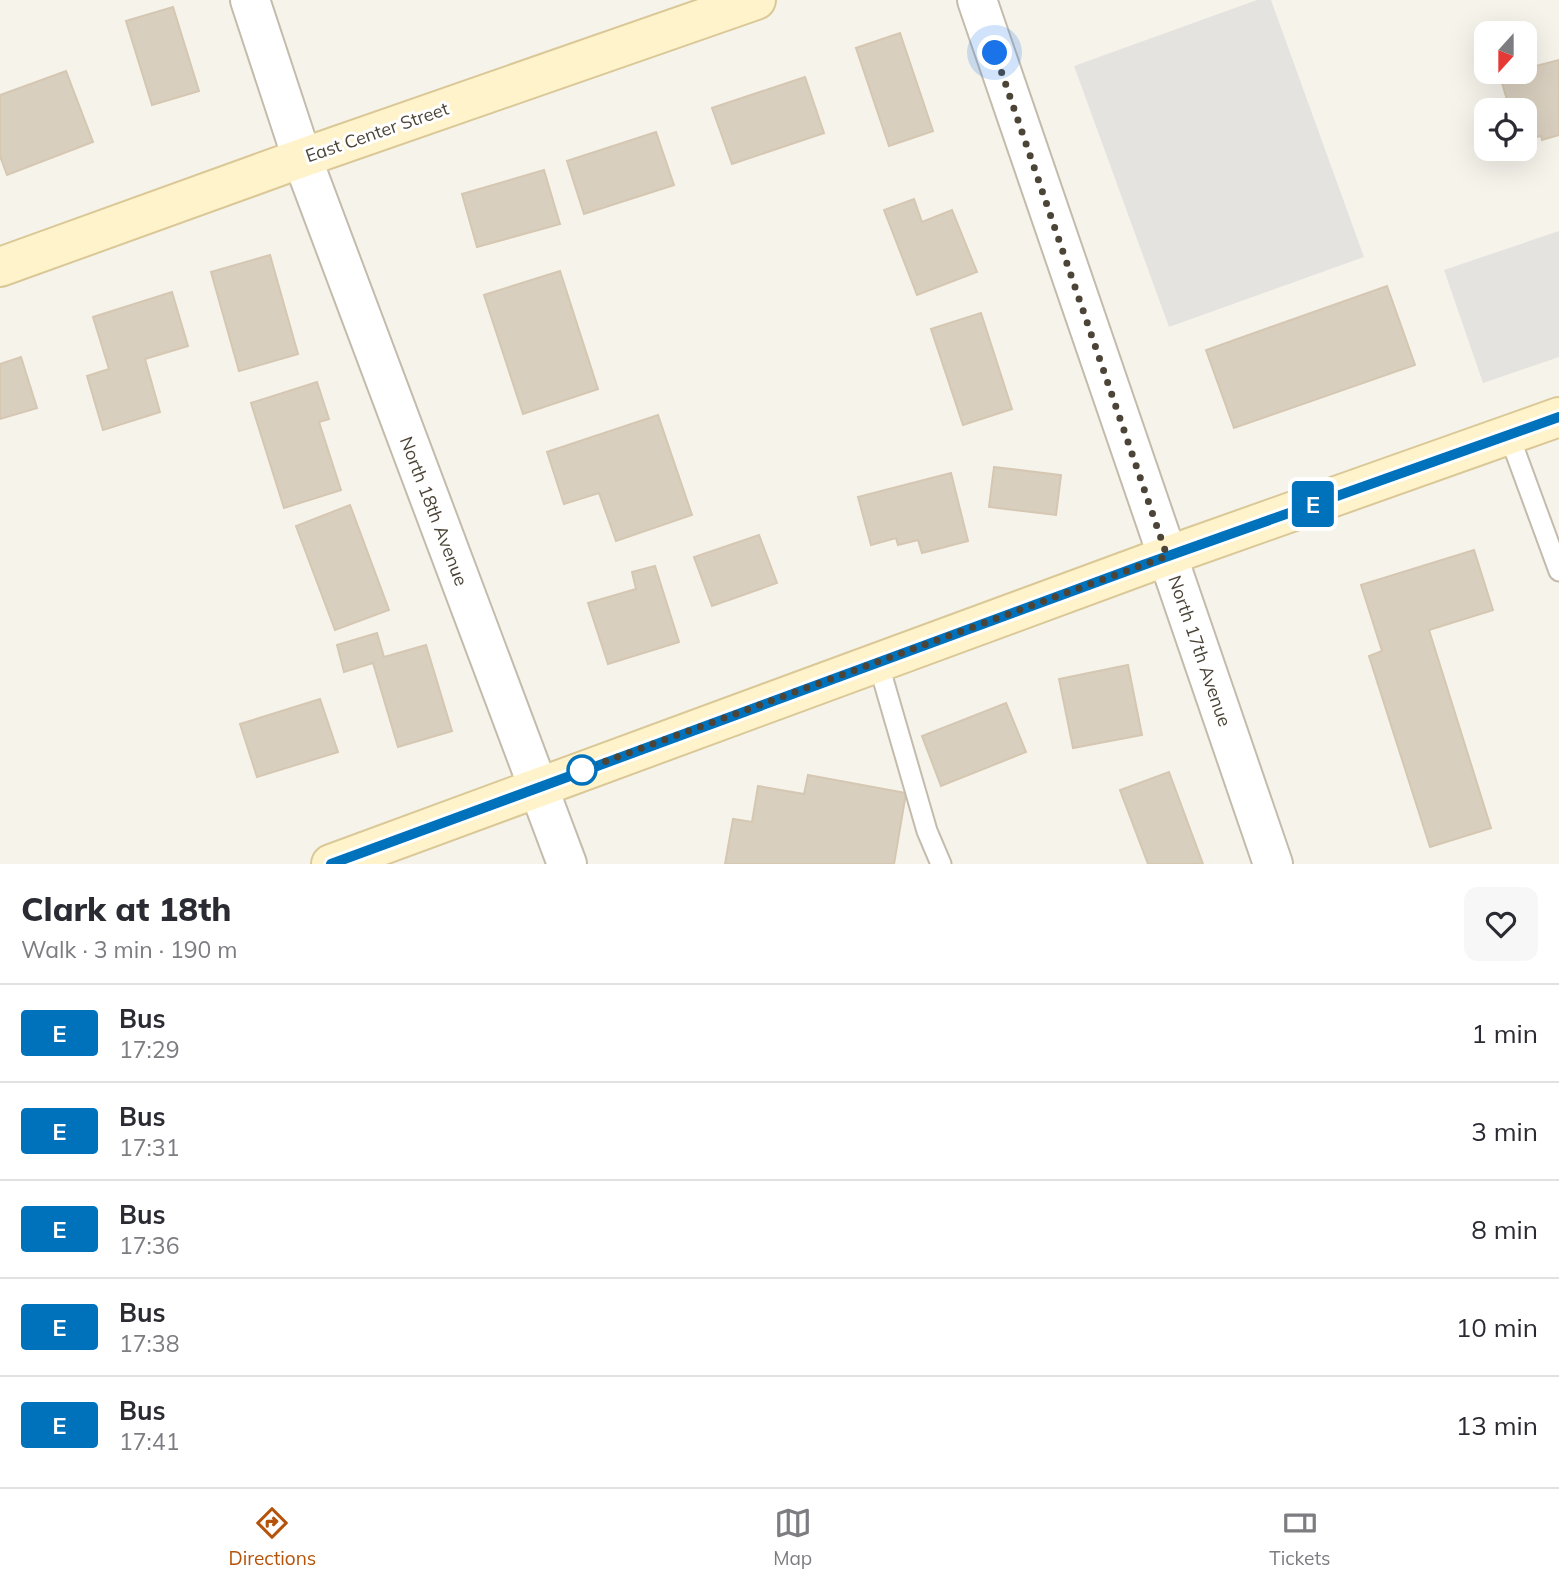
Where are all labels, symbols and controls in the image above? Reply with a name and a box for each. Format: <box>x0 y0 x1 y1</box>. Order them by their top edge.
north arrow <box>1474 21 1536 84</box>
map controls <box>1474 21 1537 161</box>
your location <box>977 35 1012 70</box>
street label: East Center Street <box>302 97 452 167</box>
button: locate <box>1474 98 1537 161</box>
street label: North 18th Avenue <box>395 433 473 589</box>
line badge: E <box>1290 481 1336 527</box>
text: E <box>1306 489 1320 519</box>
street label: North 17th Avenue <box>1163 573 1237 729</box>
unlabelled marker <box>567 755 597 785</box>
button: heart <box>1464 887 1538 961</box>
text: Clark at 18th <box>21 888 231 929</box>
text: Walk · 3 min · 190 m <box>21 935 238 964</box>
text: Bus <box>119 1002 165 1035</box>
text: 1 min <box>1471 1017 1538 1050</box>
text: E <box>52 1018 67 1048</box>
text: 17:29 <box>119 1035 179 1064</box>
text: Bus <box>119 1100 165 1133</box>
text: 3 min <box>1471 1115 1538 1148</box>
text: E <box>52 1116 67 1146</box>
text: 17:31 <box>119 1133 179 1162</box>
text: Bus <box>119 1198 165 1231</box>
text: 8 min <box>1471 1213 1538 1246</box>
text: E <box>52 1214 67 1244</box>
text: 17:36 <box>119 1231 179 1260</box>
text: Bus <box>119 1296 165 1329</box>
text: 10 min <box>1456 1311 1538 1344</box>
text: E <box>52 1312 67 1342</box>
text: 17:38 <box>119 1329 179 1358</box>
text: Bus <box>119 1394 165 1427</box>
text: 13 min <box>1456 1409 1538 1442</box>
text: E <box>52 1410 67 1440</box>
text: 17:41 <box>119 1427 179 1456</box>
tab: Directions <box>228 1504 316 1570</box>
tab: Map <box>773 1504 812 1570</box>
tab: Tickets <box>1269 1504 1331 1570</box>

